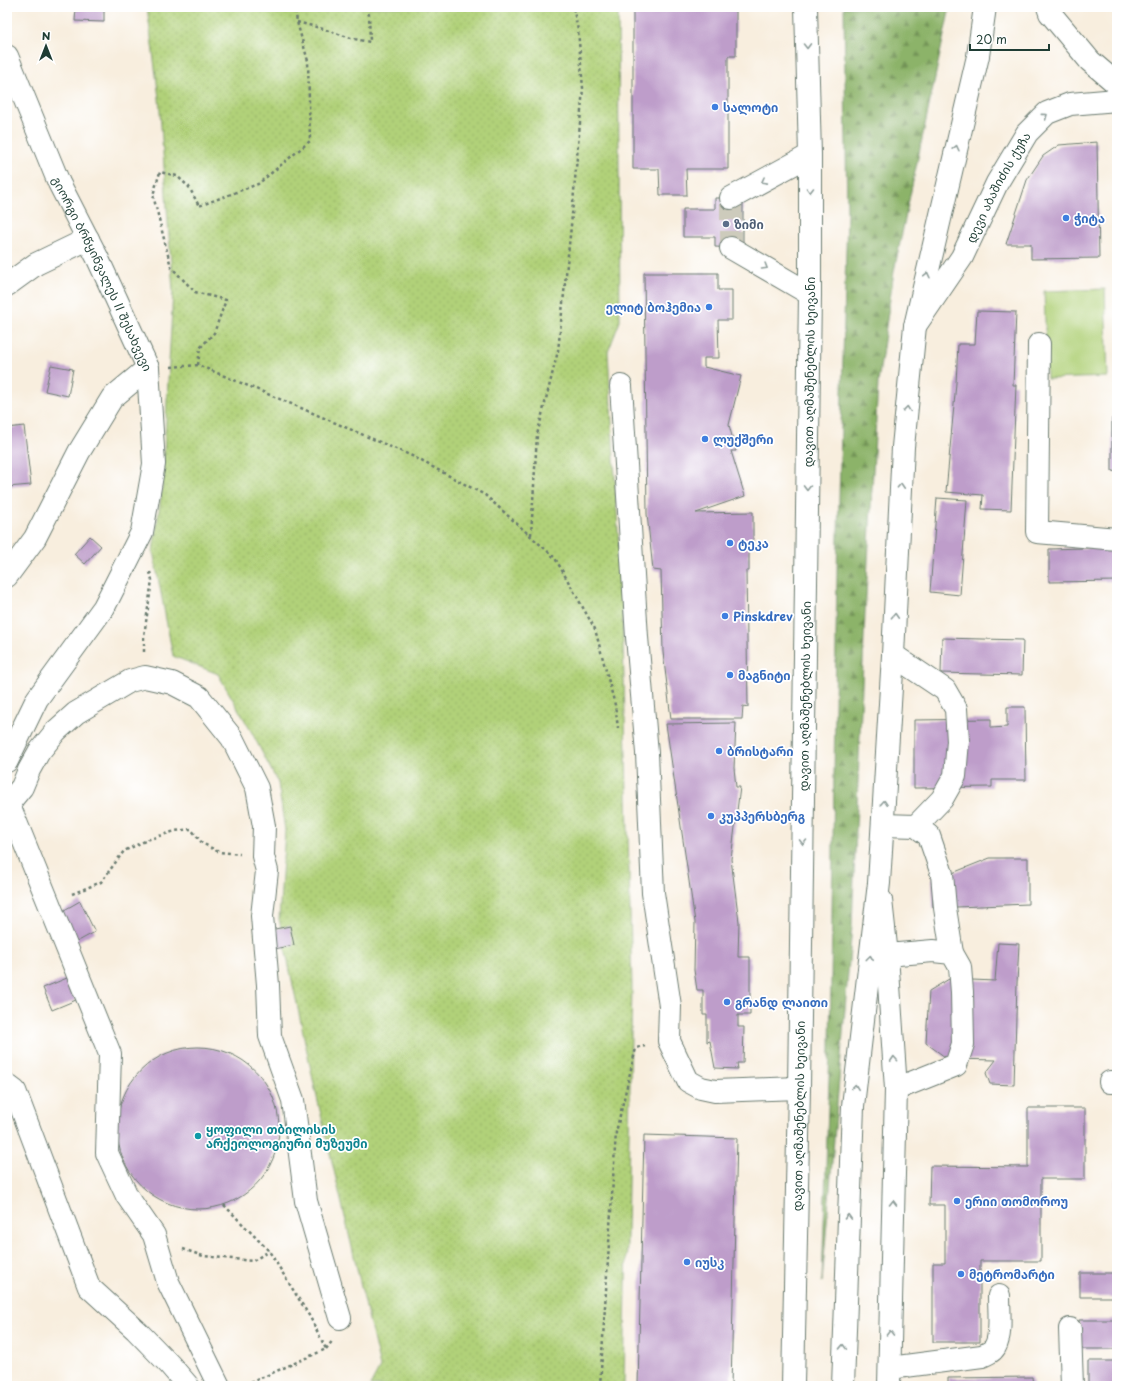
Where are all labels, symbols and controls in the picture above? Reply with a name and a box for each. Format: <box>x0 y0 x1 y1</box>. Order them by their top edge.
north arrow <box>26 26 66 66</box>
scale bar <box>970 26 1049 52</box>
text: N <box>42 27 51 44</box>
text: 20 m <box>976 30 1007 48</box>
one-way arrow <box>803 43 812 49</box>
place label: სალოტი <box>723 98 778 116</box>
marker: სალოტი <box>710 102 720 112</box>
one-way arrow <box>1041 114 1048 121</box>
street label: დევი აბაშიძის ქუჩა <box>961 128 1035 246</box>
one-way arrow <box>952 145 960 151</box>
street label: გიორგი ბრწყინვალეს II შესახვევი <box>48 174 157 374</box>
one-way arrow <box>761 176 768 183</box>
one-way arrow <box>806 187 814 193</box>
place label: ჭიტა <box>1074 209 1105 227</box>
marker: ჭიტა <box>1061 213 1071 223</box>
place label: ზიმი <box>734 215 764 233</box>
marker: ზიმი <box>721 219 731 229</box>
one-way arrow <box>761 263 768 270</box>
one-way arrow <box>922 272 930 278</box>
street label: დავით აღმაშენებლის ხეივანი <box>799 277 819 467</box>
place label: ელიტ ბოჰემია <box>606 298 701 316</box>
marker: ელიტ ბოჰემია <box>704 302 714 312</box>
one-way arrow <box>902 406 911 412</box>
place label: ლუქშერი <box>713 430 774 448</box>
marker: ლუქშერი <box>700 434 710 444</box>
one-way arrow <box>897 483 905 489</box>
one-way arrow <box>803 485 811 491</box>
place label: ტეკა <box>738 534 769 552</box>
marker: ტეკა <box>725 538 735 548</box>
street label: დავით აღმაშენებლის ხეივანი <box>794 601 815 791</box>
place label: Pinskdrev <box>733 607 793 625</box>
marker: Pinskdrev <box>720 611 730 621</box>
one-way arrow <box>891 613 899 619</box>
place label: მაგნიტი <box>738 666 791 684</box>
marker: მაგნიტი <box>725 670 735 680</box>
place label: ბრისტარი <box>727 742 794 760</box>
marker: ბრისტარი <box>714 746 724 756</box>
one-way arrow <box>880 800 889 806</box>
place label: კუპპერსბერგ <box>719 807 805 825</box>
marker: კუპპერსბერგ <box>706 811 716 821</box>
one-way arrow <box>798 839 807 845</box>
one-way arrow <box>865 955 874 961</box>
place label: გრანდ ლაითი <box>735 993 828 1011</box>
marker: გრანდ ლაითი <box>722 997 732 1007</box>
street label: დავით აღმაშენებლის ხეივანი <box>788 1021 809 1211</box>
one-way arrow <box>890 1056 899 1062</box>
one-way arrow <box>850 1084 859 1090</box>
place label: ყოფილი თბილისის არქეოლოგიური მუზეუმი <box>206 1120 368 1152</box>
marker: ყოფილი თბილისის არქეოლოგიური მუზეუმი <box>193 1131 203 1141</box>
place label: ერიი თომოროუ <box>965 1192 1068 1210</box>
marker: ერიი თომოროუ <box>952 1196 962 1206</box>
one-way arrow <box>889 1200 898 1206</box>
one-way arrow <box>844 1214 853 1220</box>
place label: იუსკ <box>695 1253 724 1271</box>
marker: იუსკ <box>682 1257 692 1267</box>
place label: მეტრომარტი <box>969 1265 1055 1283</box>
marker: მეტრომარტი <box>956 1269 966 1279</box>
one-way arrow <box>886 1330 895 1336</box>
one-way arrow <box>839 1344 848 1350</box>

